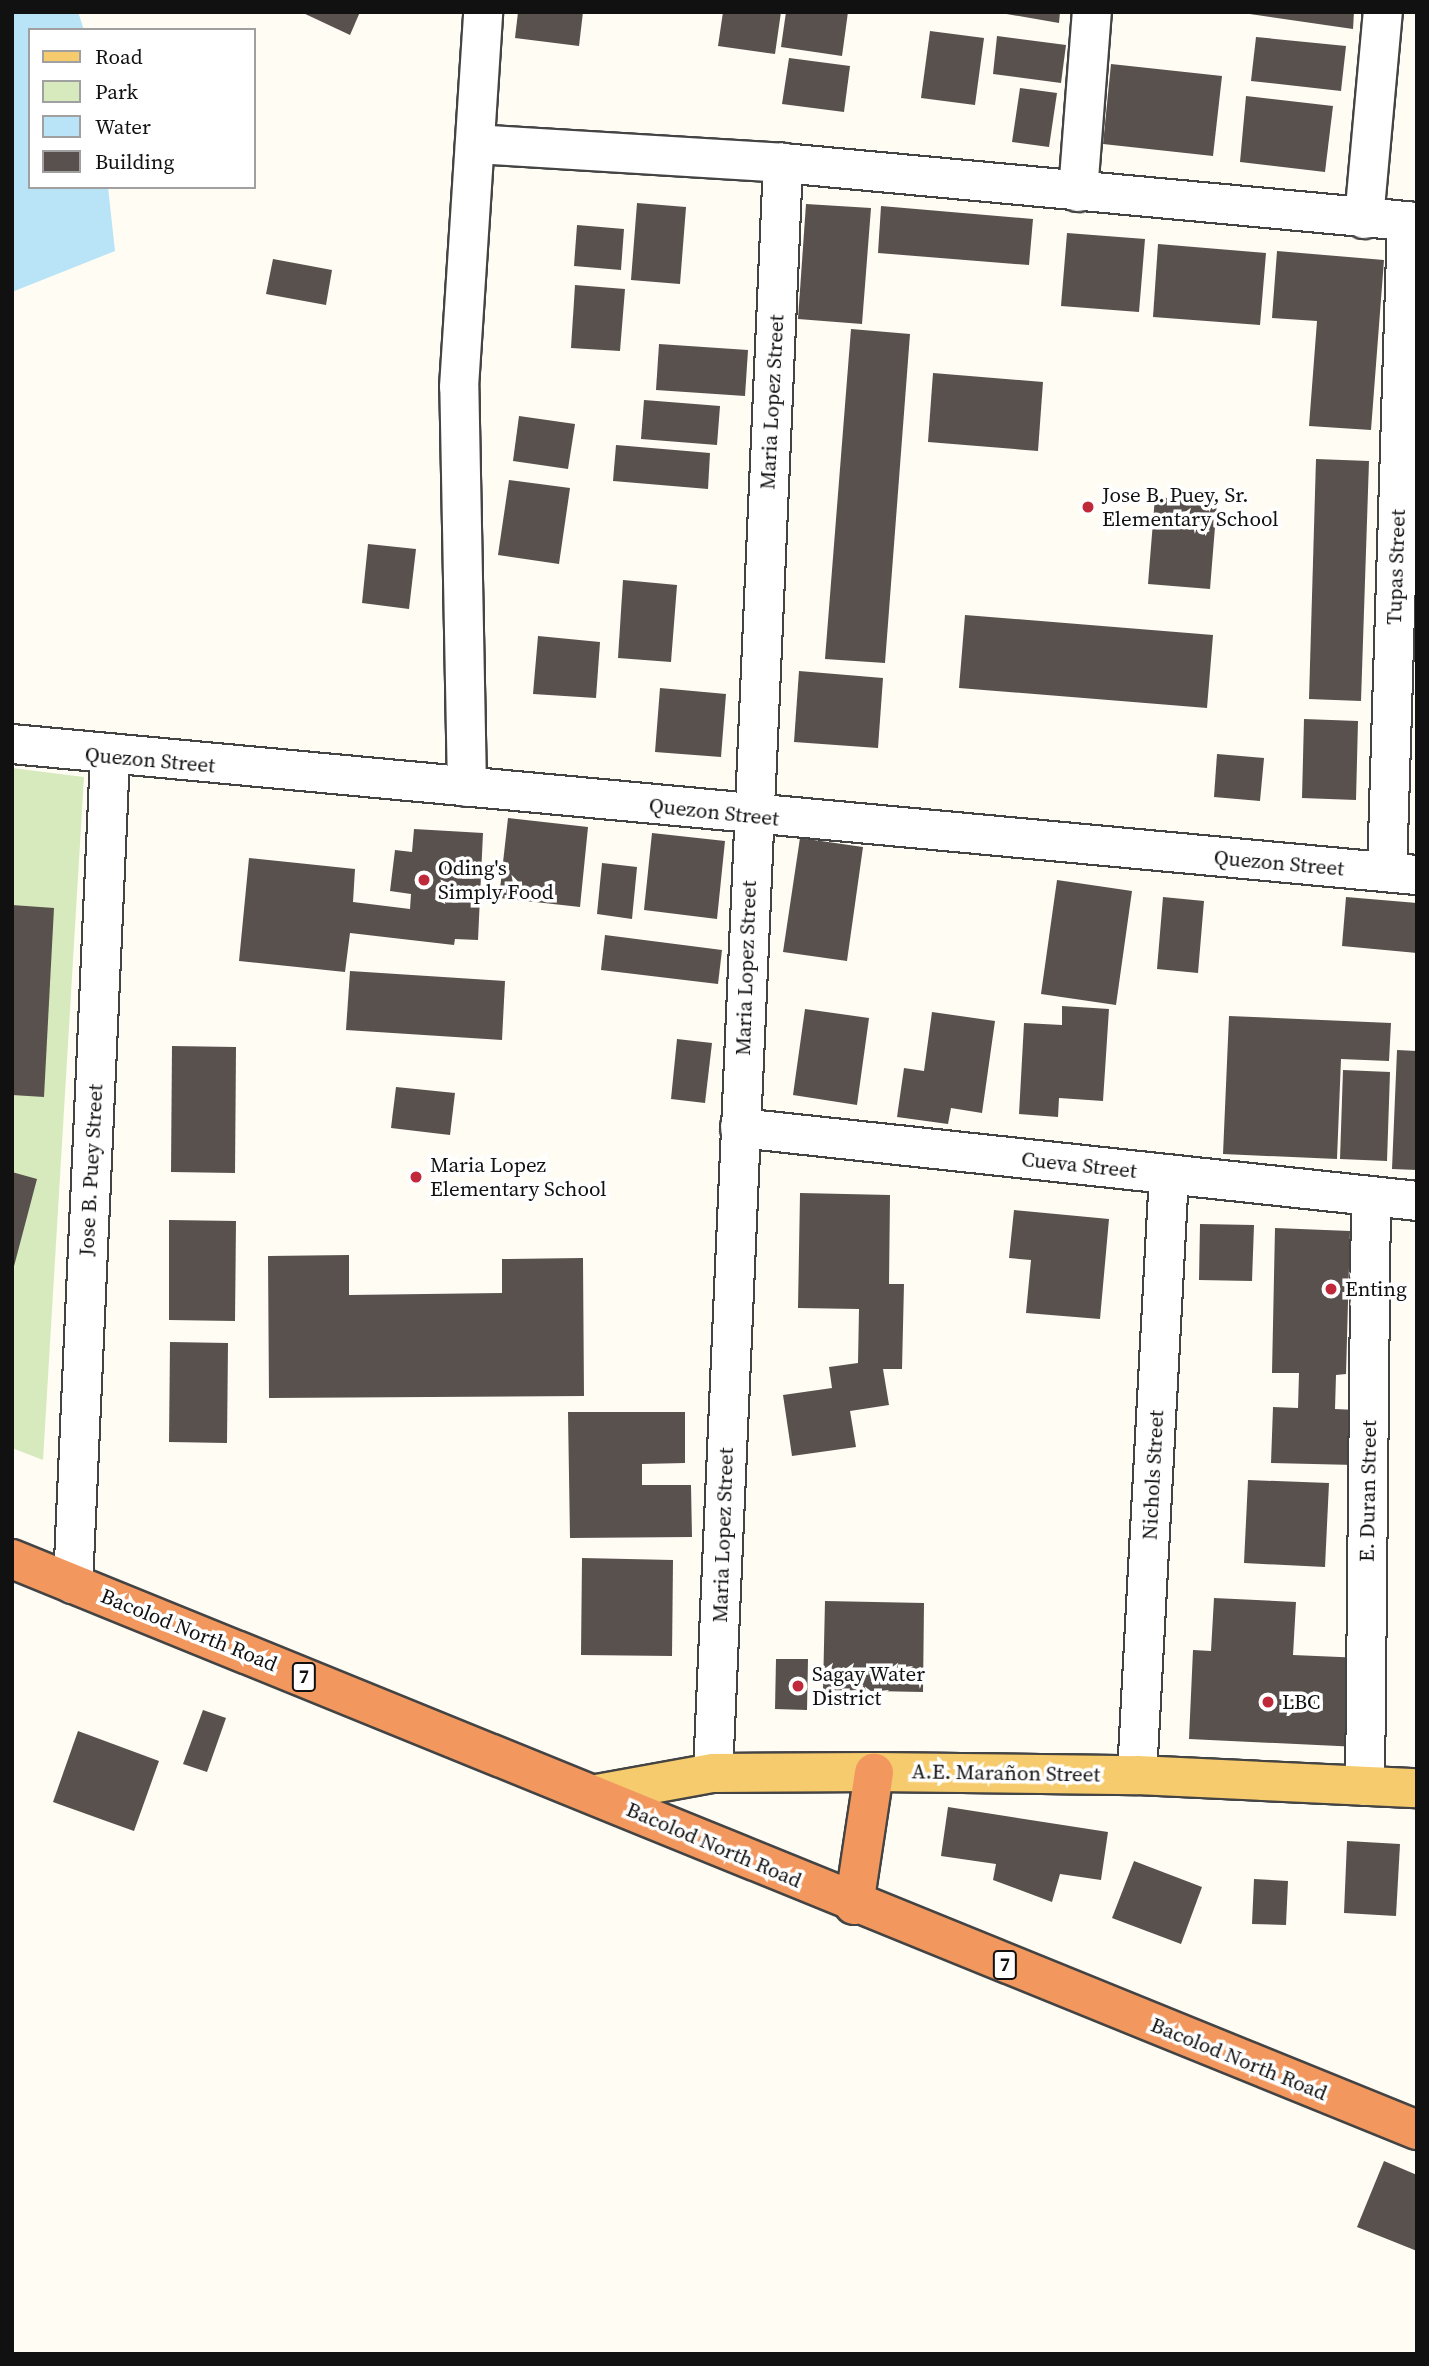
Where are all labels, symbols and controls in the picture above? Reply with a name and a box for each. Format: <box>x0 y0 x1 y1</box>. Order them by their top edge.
legend <box>28 28 256 189</box>
text: Road <box>95 42 143 71</box>
text: Park <box>95 77 138 106</box>
text: Water <box>95 112 151 141</box>
text: Building <box>95 147 174 176</box>
street label: Maria Lopez Street <box>755 314 789 490</box>
place label: Jose B. Puey, Sr. Elementary School <box>1102 482 1279 532</box>
marker: Jose B. Puey, Sr. Elementary School <box>1080 499 1096 515</box>
street label: Tupas Street <box>1381 509 1411 625</box>
street label: Quezon Street <box>84 742 216 778</box>
street label: Quezon Street <box>648 793 780 831</box>
street label: Quezon Street <box>1213 845 1345 881</box>
place label: Oding's Simply Food <box>438 855 554 905</box>
marker: Oding's Simply Food <box>416 872 432 888</box>
street label: Maria Lopez Street <box>730 880 762 1056</box>
street label: Jose B. Puey Street <box>74 1083 108 1257</box>
street label: Cueva Street <box>1020 1146 1138 1184</box>
place label: Maria Lopez Elementary School <box>430 1152 607 1202</box>
marker: Maria Lopez Elementary School <box>408 1169 424 1185</box>
place label: Enting <box>1345 1276 1407 1302</box>
marker: Enting <box>1323 1281 1339 1297</box>
street label: Nichols Street <box>1137 1409 1169 1541</box>
street label: E. Duran Street <box>1354 1420 1382 1562</box>
street label: Maria Lopez Street <box>707 1447 739 1623</box>
street label: Bacolod North Road <box>97 1583 281 1677</box>
place label: Sagay Water District <box>812 1661 926 1711</box>
road number: 7 <box>292 1662 316 1693</box>
marker: Sagay Water District <box>790 1678 806 1694</box>
place label: LBC <box>1282 1689 1320 1715</box>
marker: LBC <box>1260 1694 1276 1710</box>
street label: A.E. Marañon Street <box>911 1759 1101 1787</box>
street label: Bacolod North Road <box>623 1797 805 1893</box>
road number: 7 <box>993 1950 1017 1980</box>
street label: Bacolod North Road <box>1147 2012 1331 2106</box>

